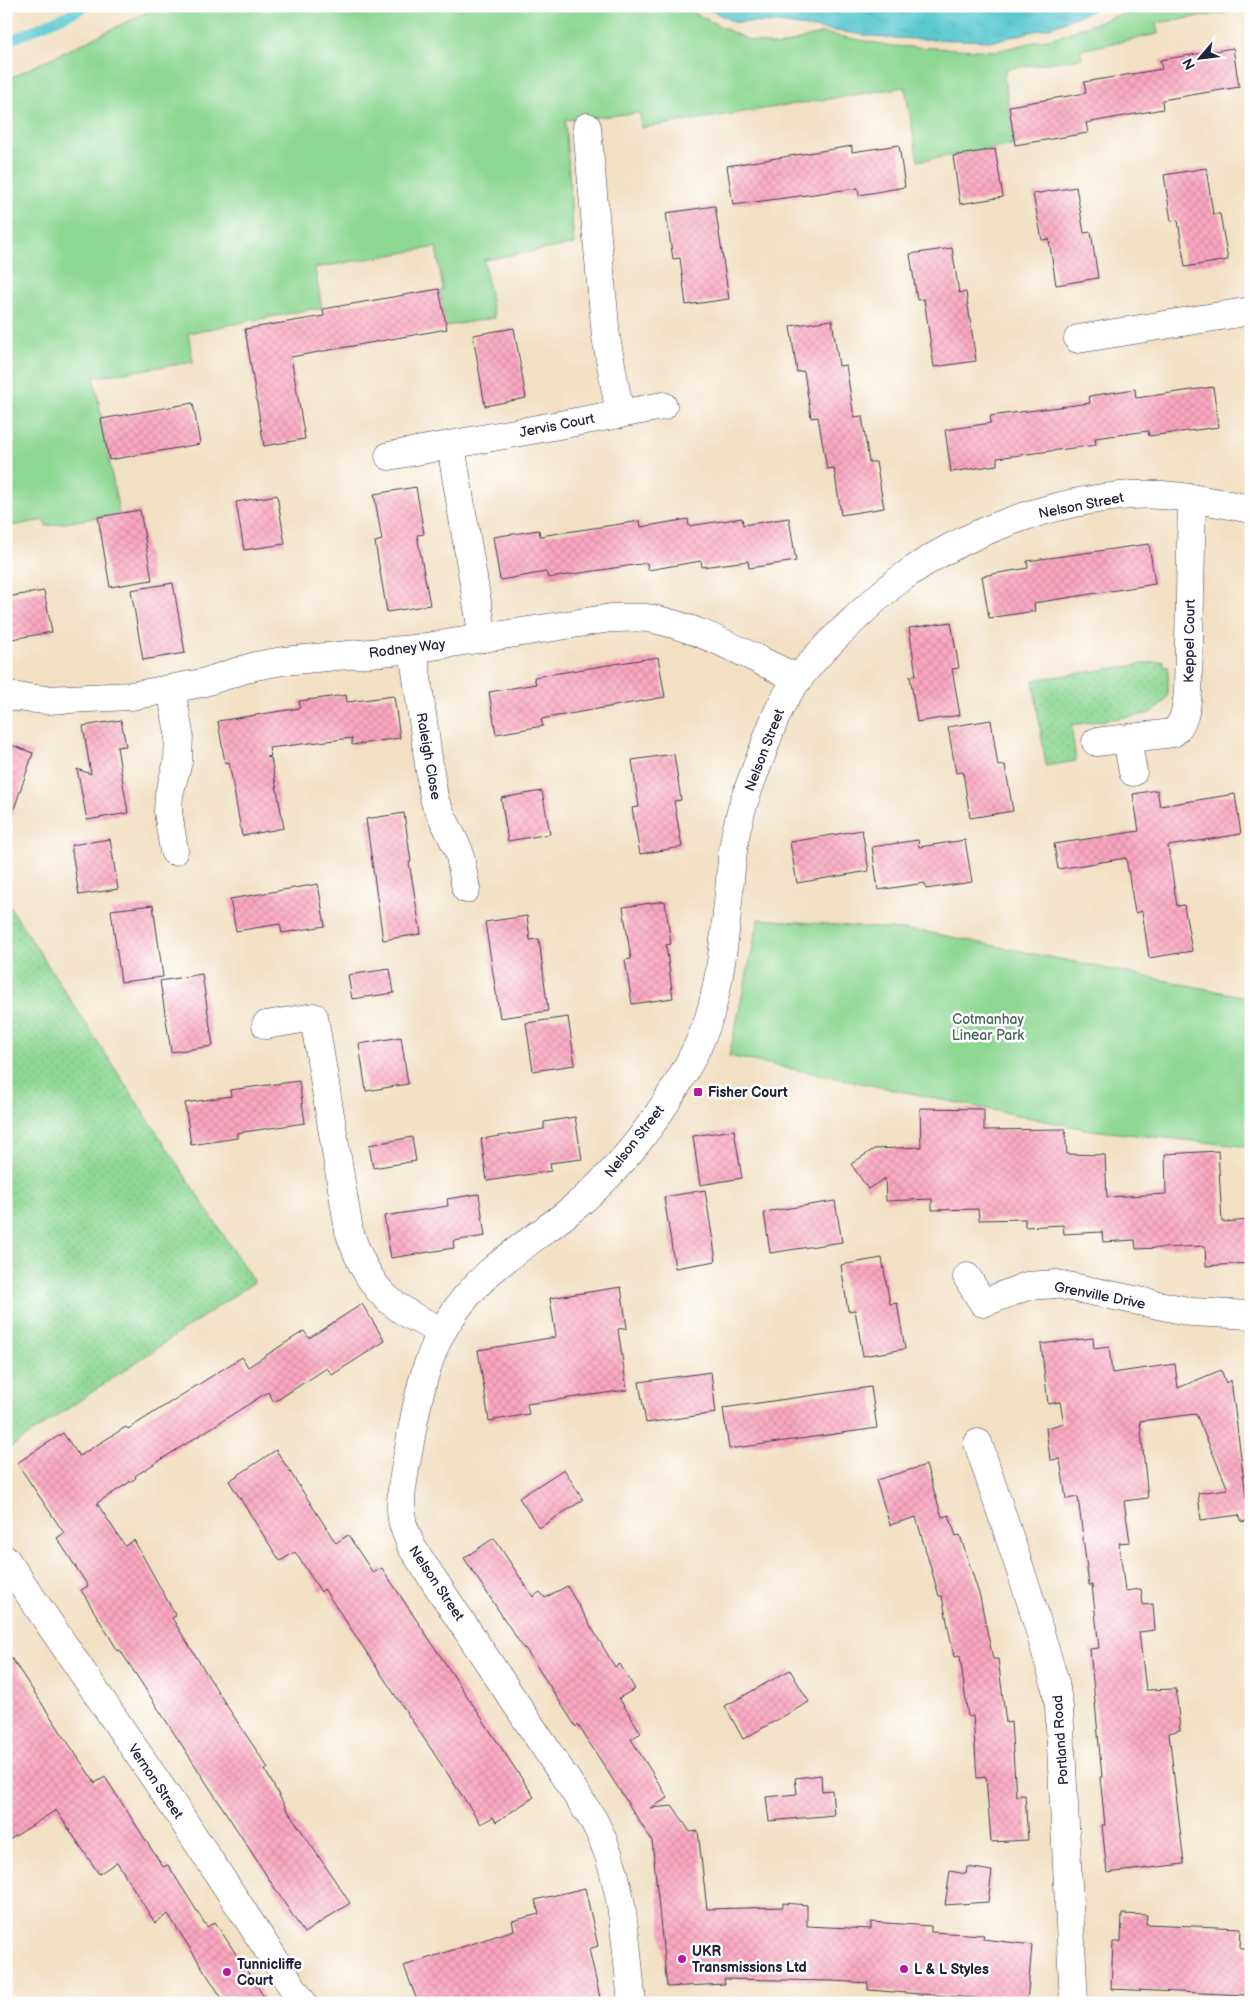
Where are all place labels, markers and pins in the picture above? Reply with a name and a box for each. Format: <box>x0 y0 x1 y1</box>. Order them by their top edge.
place label: Fisher Court <box>708 1084 788 1101</box>
marker: Fisher Court <box>692 1086 704 1098</box>
place label: UKR Transmissions Ltd <box>692 1943 807 1976</box>
marker: UKR Transmissions Ltd <box>676 1953 688 1965</box>
place label: Tunnicliffe Court <box>237 1956 302 1989</box>
place label: L & L Styles <box>914 1961 989 1978</box>
marker: L & L Styles <box>898 1963 910 1975</box>
marker: Tunnicliffe Court <box>221 1966 233 1978</box>

